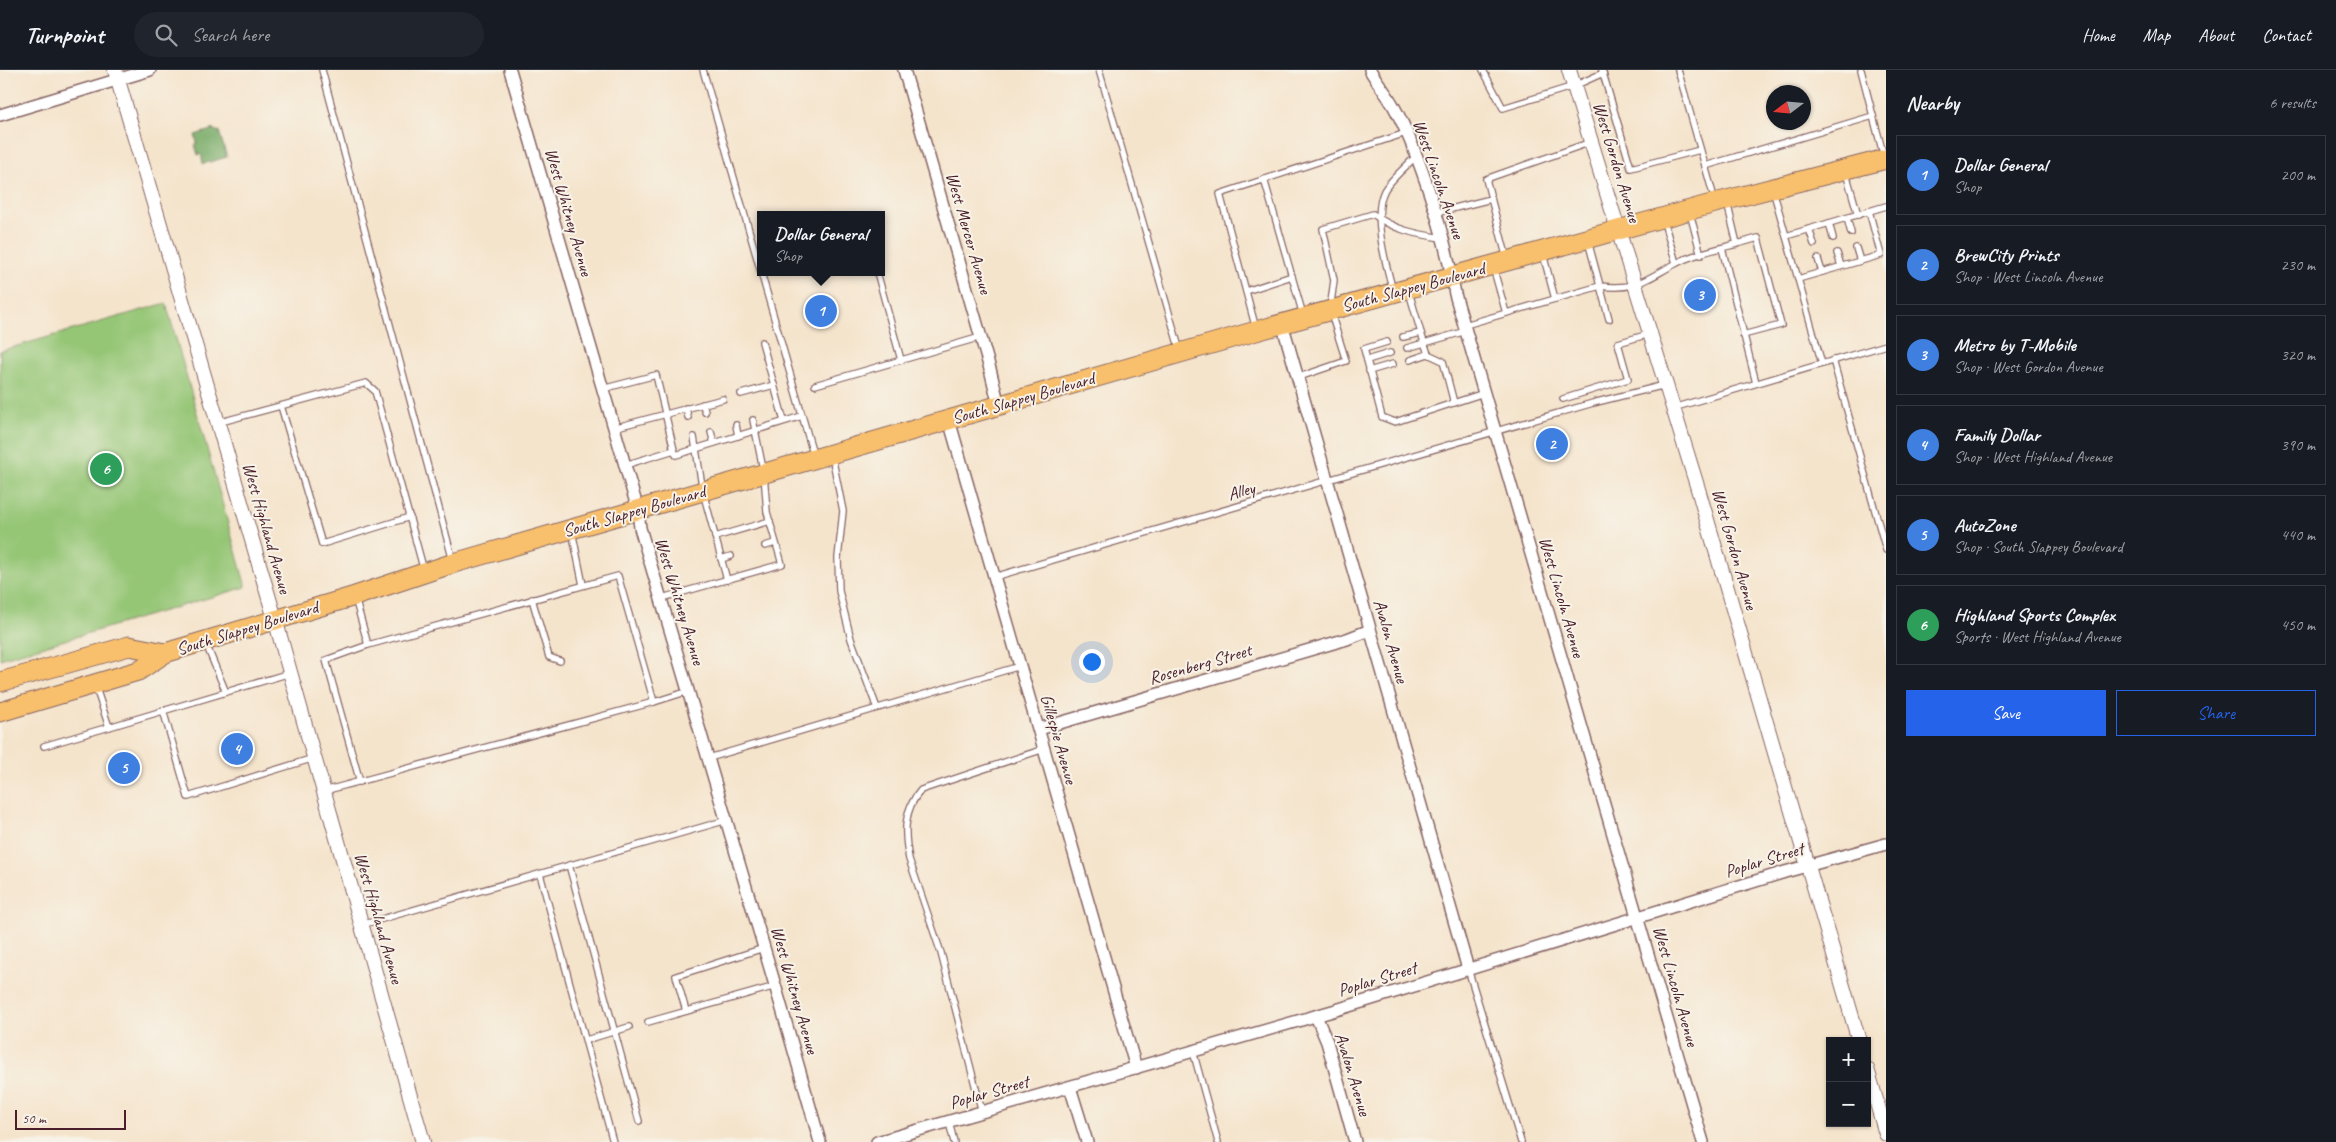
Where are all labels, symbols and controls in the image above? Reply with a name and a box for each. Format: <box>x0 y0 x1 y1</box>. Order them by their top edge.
search box <box>134 12 484 57</box>
text: Turnpoint <box>25 20 104 50</box>
icon: search <box>152 21 180 49</box>
text: Search here <box>192 23 269 47</box>
text: Home <box>2082 24 2115 46</box>
text: Map <box>2143 24 2170 46</box>
text: About <box>2198 24 2234 46</box>
text: Contact <box>2262 24 2311 46</box>
north arrow <box>1766 85 1811 130</box>
text: Nearby <box>1906 90 1959 116</box>
text: 6 results <box>2269 93 2316 113</box>
street label: West Gordon Avenue <box>1588 99 1646 226</box>
street label: West Lincoln Avenue <box>1408 117 1470 242</box>
street label: West Whitney Avenue <box>540 146 598 279</box>
text: Dollar General <box>1954 153 2047 177</box>
text: 1 <box>1919 165 1927 185</box>
text: 200 m <box>2281 165 2315 185</box>
street label: West Mercer Avenue <box>941 170 997 297</box>
text: Shop <box>1954 177 1981 197</box>
popup <box>757 211 885 276</box>
text: Dollar General <box>774 222 868 246</box>
text: BrewCity Prints <box>1954 243 2058 267</box>
text: Shop <box>774 246 802 266</box>
text: 2 <box>1919 255 1927 275</box>
text: 230 m <box>2281 255 2315 275</box>
street label: South Slappey Boulevard <box>1339 257 1490 317</box>
text: Shop · West Lincoln Avenue <box>1954 267 2102 287</box>
pin: 3 <box>1684 276 1716 314</box>
pin: 1 <box>805 292 837 330</box>
text: Metro by T-Mobile <box>1954 333 2076 357</box>
text: 3 <box>1919 345 1927 365</box>
text: 320 m <box>2281 345 2315 365</box>
text: Shop · West Gordon Avenue <box>1954 357 2103 377</box>
street label: South Slappey Boulevard <box>949 366 1100 429</box>
text: Family Dollar <box>1954 423 2040 447</box>
pin: 2 <box>1536 425 1568 463</box>
text: 4 <box>1919 435 1927 455</box>
text: 390 m <box>2281 435 2315 455</box>
text: Shop · West Highland Avenue <box>1954 447 2112 467</box>
pin: 6 <box>90 450 122 488</box>
street label: West Highland Avenue <box>238 460 297 597</box>
street label: Alley <box>1225 476 1259 505</box>
street label: South Slappey Boulevard <box>560 479 711 542</box>
street label: West Gordon Avenue <box>1707 486 1763 613</box>
text: AutoZone <box>1954 513 2016 537</box>
text: 5 <box>1920 525 1926 545</box>
text: 440 m <box>2281 525 2315 545</box>
street label: West Lincoln Avenue <box>1534 534 1590 661</box>
street label: West Whitney Avenue <box>650 535 710 668</box>
text: Shop · South Slappey Boulevard <box>1954 537 2123 557</box>
street label: South Slappey Boulevard <box>173 595 323 660</box>
street label: Avalon Avenue <box>1369 597 1414 686</box>
text: Highland Sports Complex <box>1954 603 2115 627</box>
text: 6 <box>1919 615 1927 635</box>
text: 450 m <box>2281 615 2315 635</box>
text: Sports · West Highland Avenue <box>1954 627 2121 647</box>
street label: Rosenberg Street <box>1146 638 1256 689</box>
your location <box>1079 649 1105 675</box>
button: Save <box>1906 690 2106 736</box>
button: Share <box>2116 690 2316 736</box>
street label: Gillespie Avenue <box>1036 692 1083 787</box>
pin: 4 <box>221 730 253 768</box>
pin: 5 <box>108 749 140 787</box>
street label: Poplar Street <box>1722 837 1809 882</box>
street label: West Highland Avenue <box>350 850 409 987</box>
street label: West Lincoln Avenue <box>1648 923 1704 1050</box>
street label: West Whitney Avenue <box>766 924 824 1057</box>
street label: Poplar Street <box>1335 956 1422 1001</box>
street label: Avalon Avenue <box>1330 1030 1376 1119</box>
map controls <box>1826 1037 1871 1127</box>
button: + <box>1826 1037 1871 1082</box>
street label: Poplar Street <box>947 1069 1034 1114</box>
button: − <box>1826 1082 1871 1127</box>
scale bar <box>15 1107 126 1130</box>
text: 50 m <box>22 1110 46 1127</box>

